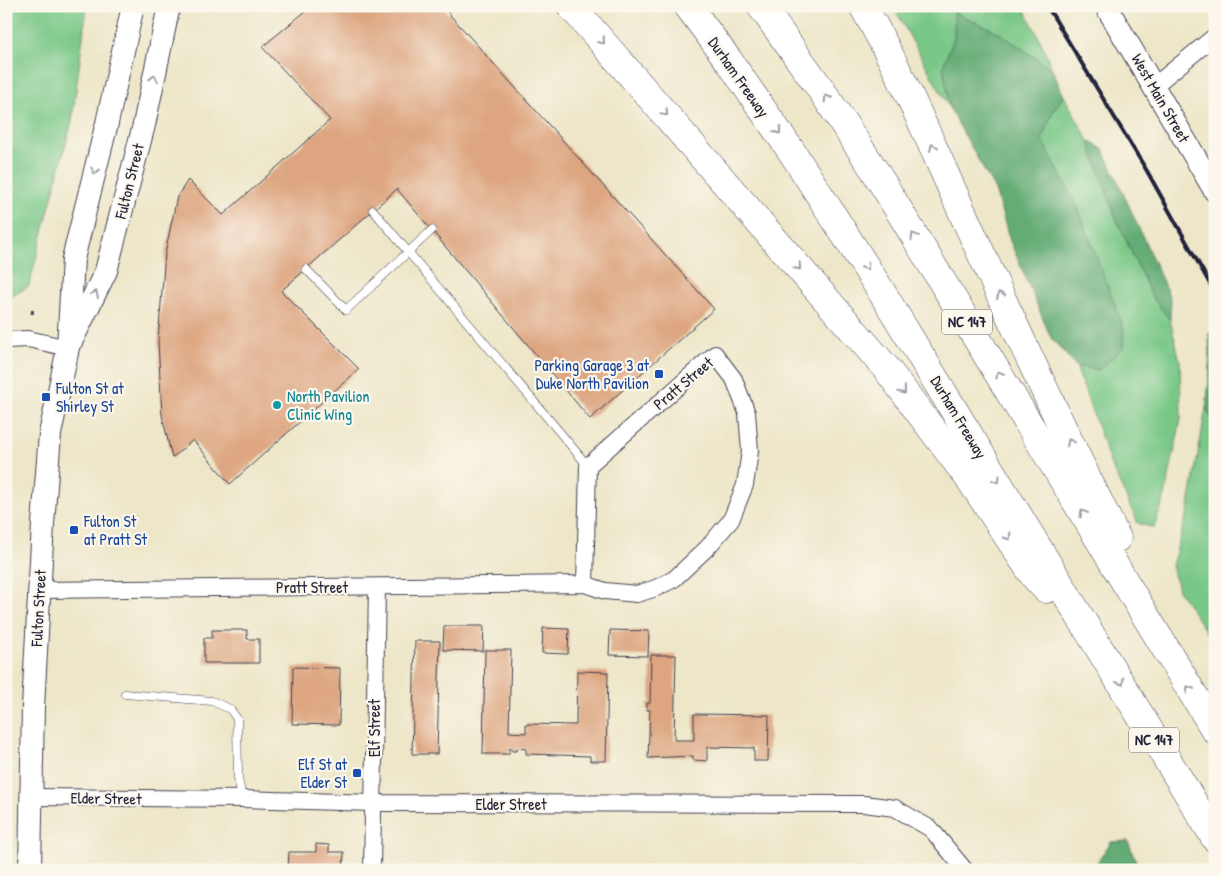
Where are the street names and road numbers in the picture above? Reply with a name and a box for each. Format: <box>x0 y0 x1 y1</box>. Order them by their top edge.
street label: Durham Freeway <box>703 33 775 122</box>
street label: West Main Street <box>1127 50 1196 147</box>
street label: Fulton Street <box>109 141 149 222</box>
road number: NC 147 <box>942 310 992 334</box>
street label: Pratt Street <box>648 351 718 415</box>
street label: Durham Freeway <box>926 371 993 463</box>
street label: Fulton Street <box>25 569 51 648</box>
street label: Pratt Street <box>276 576 349 598</box>
street label: Elf Street <box>363 699 385 757</box>
road number: NC 147 <box>1129 728 1179 752</box>
street label: Elder Street <box>70 786 142 810</box>
street label: Elder Street <box>475 793 547 815</box>

